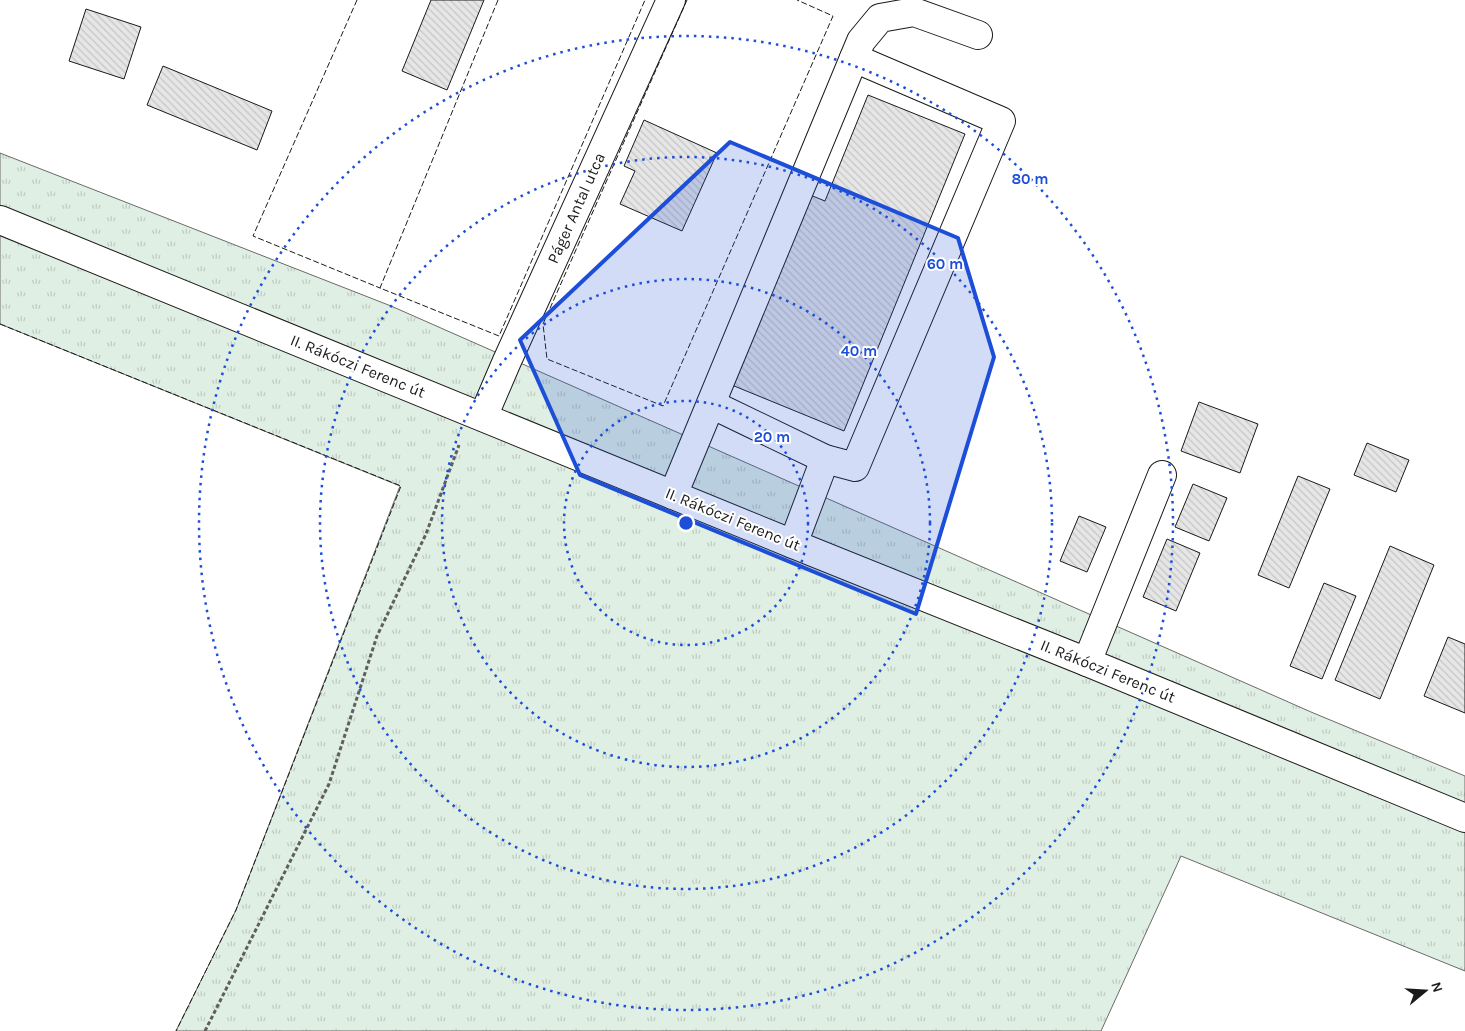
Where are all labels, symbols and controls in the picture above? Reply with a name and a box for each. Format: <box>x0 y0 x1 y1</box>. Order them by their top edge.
street label: Páger Antal utca <box>543 150 609 266</box>
text: 80 m <box>1011 170 1049 188</box>
text: 60 m <box>927 255 963 273</box>
street label: II. Rákóczi Ferenc út <box>288 330 428 402</box>
text: 40 m <box>841 342 877 360</box>
text: 20 m <box>754 428 790 446</box>
street label: II. Rákóczi Ferenc út <box>663 483 803 555</box>
centre of rings <box>677 514 695 532</box>
street label: II. Rákóczi Ferenc út <box>1038 635 1178 707</box>
north arrow <box>1400 966 1450 1016</box>
text: N <box>1427 980 1447 995</box>

